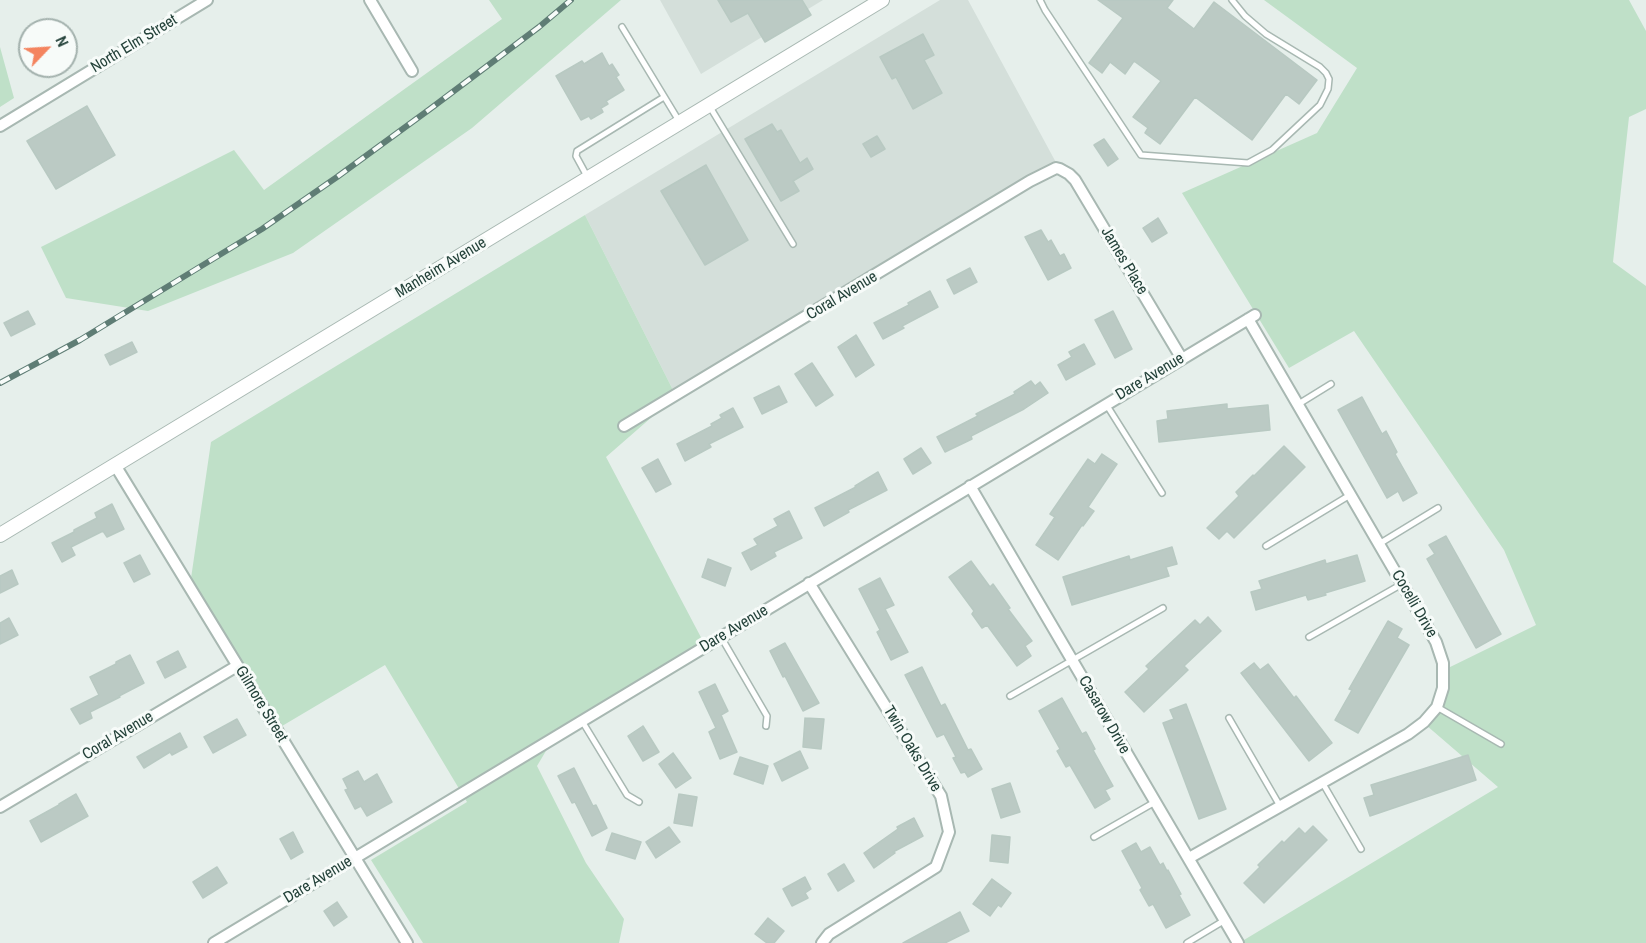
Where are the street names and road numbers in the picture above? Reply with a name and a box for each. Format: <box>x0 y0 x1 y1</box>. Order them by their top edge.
street label: North Elm Street <box>87 11 181 77</box>
street label: James Place <box>1096 224 1152 298</box>
street label: Manheim Avenue <box>392 233 490 303</box>
street label: Coral Avenue <box>803 267 881 325</box>
street label: Dare Avenue <box>1112 349 1188 405</box>
street label: Cocelli Drive <box>1387 567 1441 641</box>
street label: Dare Avenue <box>696 601 772 657</box>
street label: Gilmore Street <box>231 662 291 746</box>
street label: Casarow Drive <box>1074 673 1134 757</box>
street label: Twin Oaks Drive <box>879 702 945 796</box>
street label: Coral Avenue <box>79 707 157 765</box>
street label: Dare Avenue <box>280 852 356 908</box>

